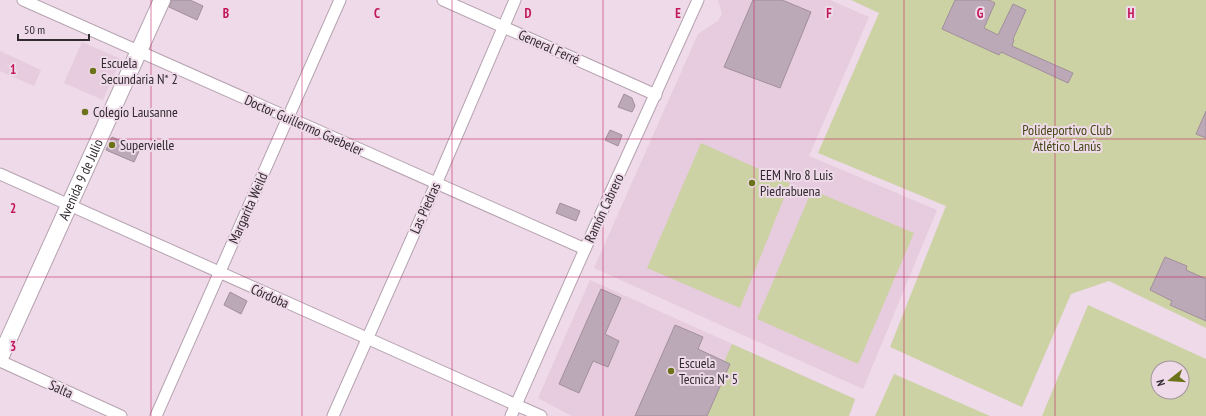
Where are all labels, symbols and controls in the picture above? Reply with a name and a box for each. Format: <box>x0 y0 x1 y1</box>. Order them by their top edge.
text: B <box>223 5 229 22</box>
text: C <box>374 5 380 22</box>
text: D <box>525 5 532 22</box>
text: E <box>675 5 681 22</box>
text: F <box>826 5 832 22</box>
text: G <box>977 5 984 22</box>
text: H <box>1128 5 1135 22</box>
scale bar <box>18 16 89 42</box>
text: 50 m <box>24 22 45 37</box>
street label: General Ferré <box>516 25 583 69</box>
place label: Escuela Secundaria N* 2 <box>101 54 178 88</box>
text: 1 <box>10 61 16 78</box>
marker: Escuela Secundaria N* 2 <box>88 66 98 76</box>
street label: Doctor Guillermo Gaebeler <box>242 91 366 159</box>
place label: Colegio Lausanne <box>93 103 178 121</box>
marker: Colegio Lausanne <box>80 107 90 117</box>
park label: Polideportivo Club Atlético Lanús <box>1022 121 1112 155</box>
street label: Avenida 9 de Julio <box>55 136 107 223</box>
place label: Supervielle <box>120 136 175 154</box>
marker: Supervielle <box>107 140 117 150</box>
place label: EEM Nro 8 Luis Piedrabuena <box>760 166 833 200</box>
street label: Margarita Weild <box>224 170 272 246</box>
street label: Ramón Cabrero <box>580 171 628 245</box>
marker: EEM Nro 8 Luis Piedrabuena <box>747 178 757 188</box>
street label: Las Piedras <box>406 179 444 236</box>
text: 2 <box>10 200 16 217</box>
street label: Córdoba <box>248 280 292 312</box>
text: 3 <box>10 338 16 355</box>
place label: Escuela Tecnica N* 5 <box>679 354 738 388</box>
north arrow <box>1150 360 1190 400</box>
marker: Escuela Tecnica N* 5 <box>666 366 676 376</box>
street label: Salta <box>46 376 76 402</box>
text: N <box>1153 378 1168 388</box>

